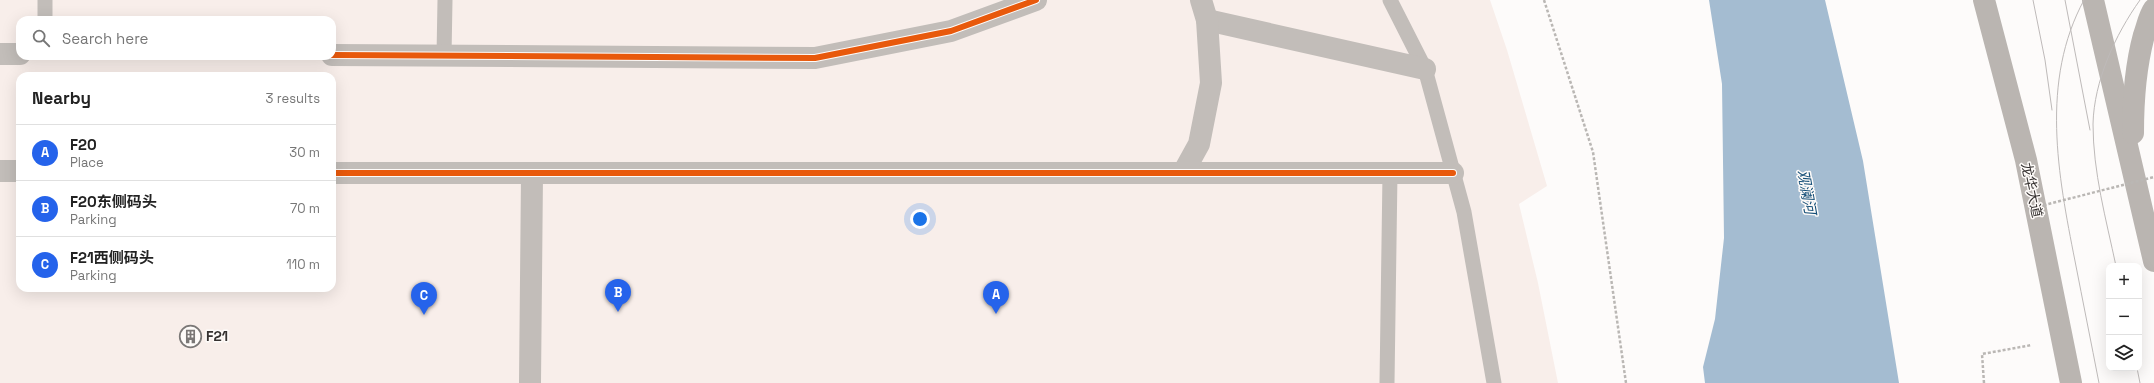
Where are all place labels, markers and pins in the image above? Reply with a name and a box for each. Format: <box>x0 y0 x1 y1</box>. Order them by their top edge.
pin: B <box>605 279 631 312</box>
pin: A <box>983 281 1009 314</box>
pin: C <box>411 282 437 315</box>
building icon: F21 <box>177 323 203 349</box>
place label: F21 <box>206 327 228 345</box>

